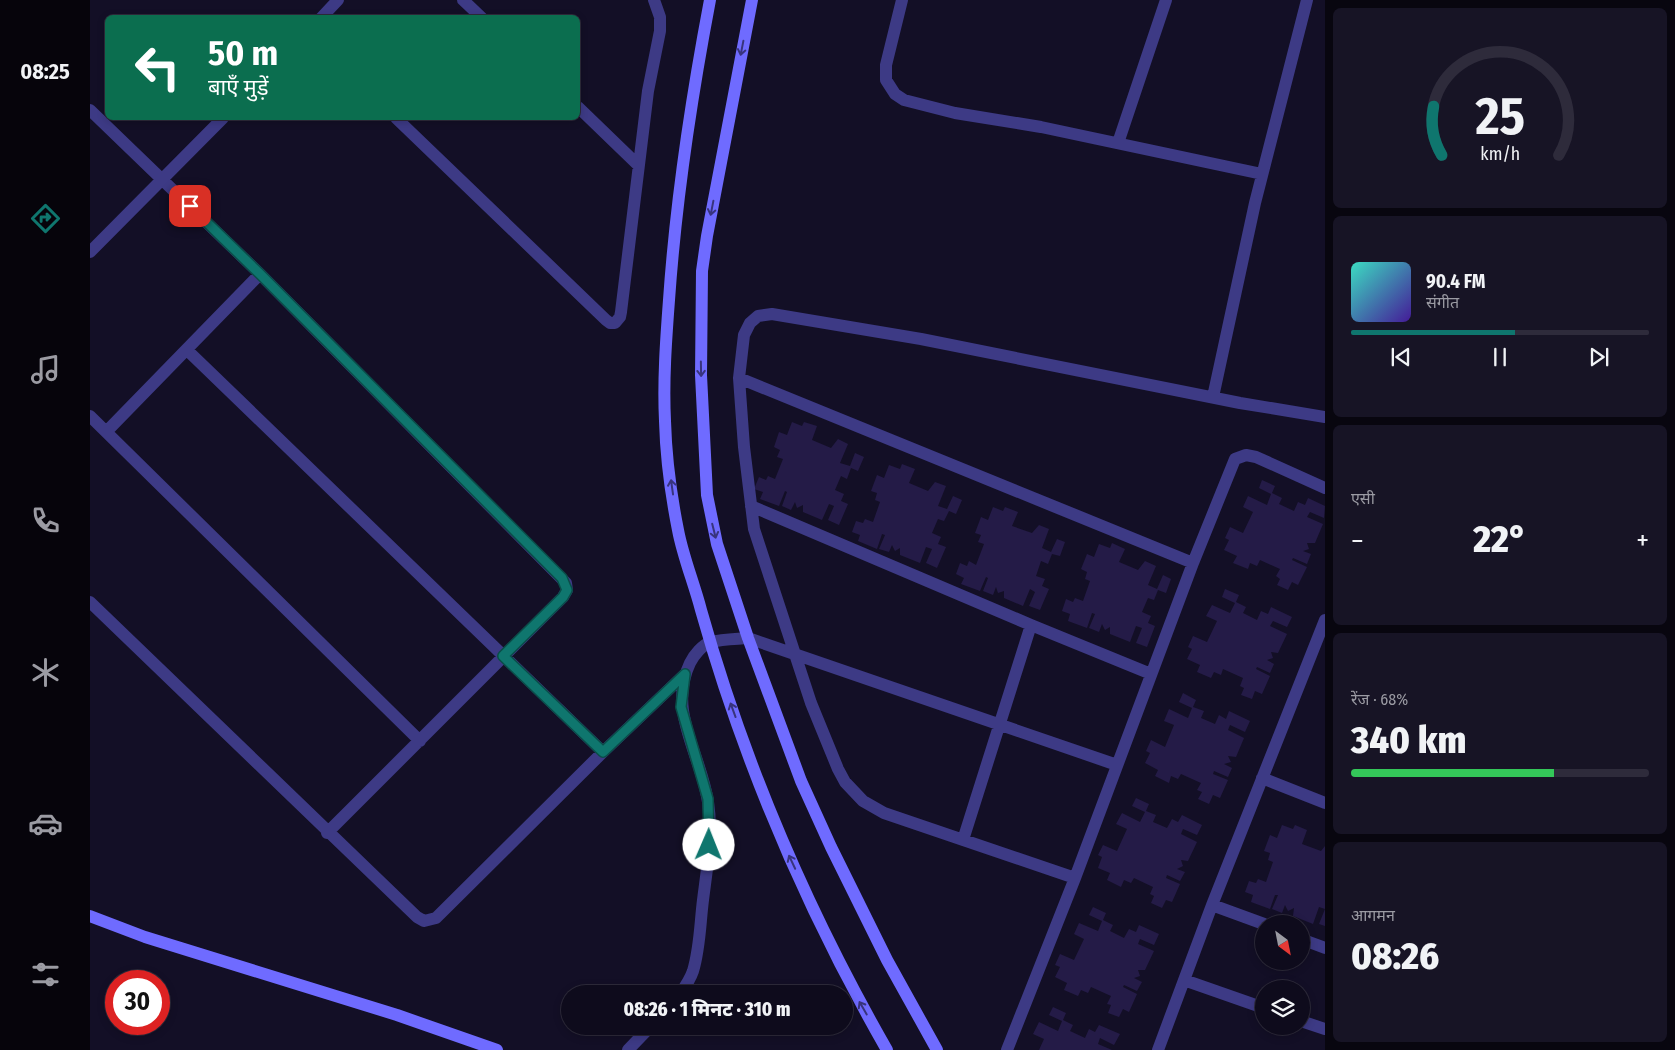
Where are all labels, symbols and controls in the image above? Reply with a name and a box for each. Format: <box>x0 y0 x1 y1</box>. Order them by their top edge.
text: 50 m <box>208 32 278 74</box>
icon: left <box>125 35 190 100</box>
one-way arrow <box>737 39 747 55</box>
text: 08:25 <box>20 58 70 85</box>
text: बाएँ मुड़ें <box>208 74 269 101</box>
text: 25 <box>1474 85 1525 148</box>
text: km/h <box>1480 143 1520 165</box>
pin <box>169 185 211 227</box>
icon: arrive <box>176 192 204 220</box>
one-way arrow <box>707 199 717 215</box>
icon: directions <box>28 201 63 236</box>
text: 90.4 FM <box>1426 270 1485 293</box>
text: संगीत <box>1426 293 1459 312</box>
icon: previous <box>1387 343 1415 371</box>
icon: pause <box>1486 343 1514 371</box>
icon: next <box>1585 343 1613 371</box>
icon: music <box>28 352 63 387</box>
one-way arrow <box>697 361 706 377</box>
one-way arrow <box>666 479 676 495</box>
text: एसी <box>1351 489 1375 508</box>
icon: phone <box>28 503 63 538</box>
text: 22° <box>1473 516 1527 562</box>
one-way arrow <box>710 522 719 538</box>
text: − <box>1351 524 1364 557</box>
text: + <box>1636 524 1649 557</box>
icon: climate <box>28 655 63 690</box>
text: रेंज · 68% <box>1351 690 1408 709</box>
one-way arrow <box>728 703 737 719</box>
text: 340 km <box>1351 717 1467 763</box>
icon: car <box>28 806 63 841</box>
position arrow <box>682 818 734 870</box>
one-way arrow <box>787 855 797 870</box>
text: आगमन <box>1351 906 1395 925</box>
north arrow <box>1255 915 1310 970</box>
map controls <box>1255 915 1310 1035</box>
text: 08:26 <box>1351 933 1439 979</box>
icon: filters <box>28 957 63 992</box>
speed limit sign: 30 <box>105 970 170 1035</box>
button: layers <box>1255 980 1310 1035</box>
text: 08:26 · 1 मिनट · 310 m <box>624 998 790 1021</box>
one-way arrow <box>858 1000 868 1015</box>

